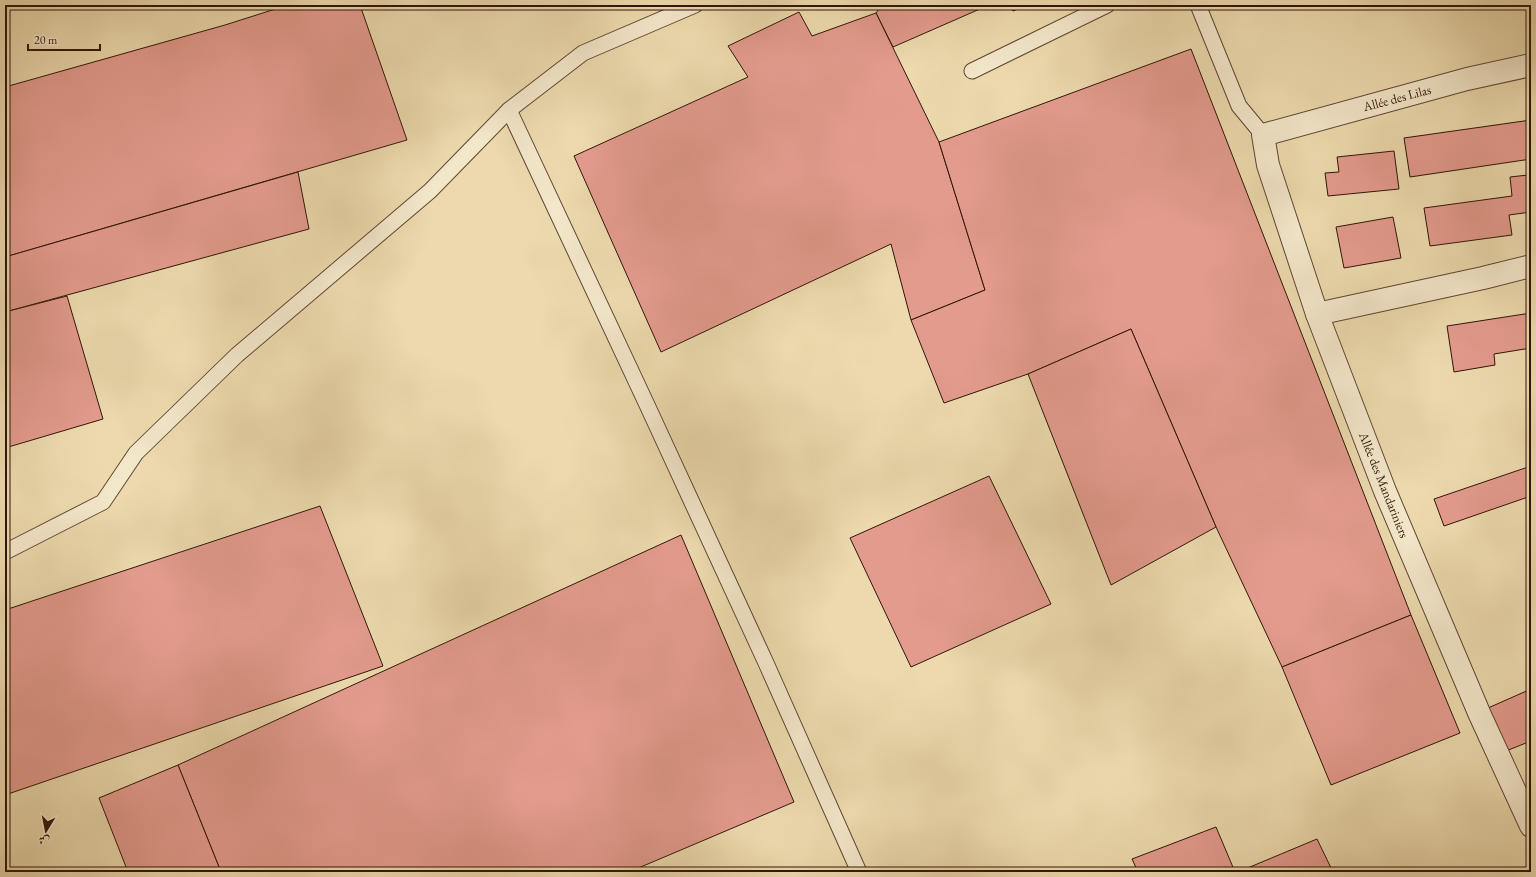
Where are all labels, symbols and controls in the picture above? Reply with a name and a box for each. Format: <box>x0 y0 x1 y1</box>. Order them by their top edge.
scale bar <box>28 26 100 52</box>
text: 20 m <box>34 32 58 48</box>
street label: Allée des Lilas <box>1360 81 1433 115</box>
street label: Allée des Mandariniers <box>1355 429 1413 540</box>
north arrow <box>26 811 66 851</box>
text: ش <box>38 833 51 849</box>

